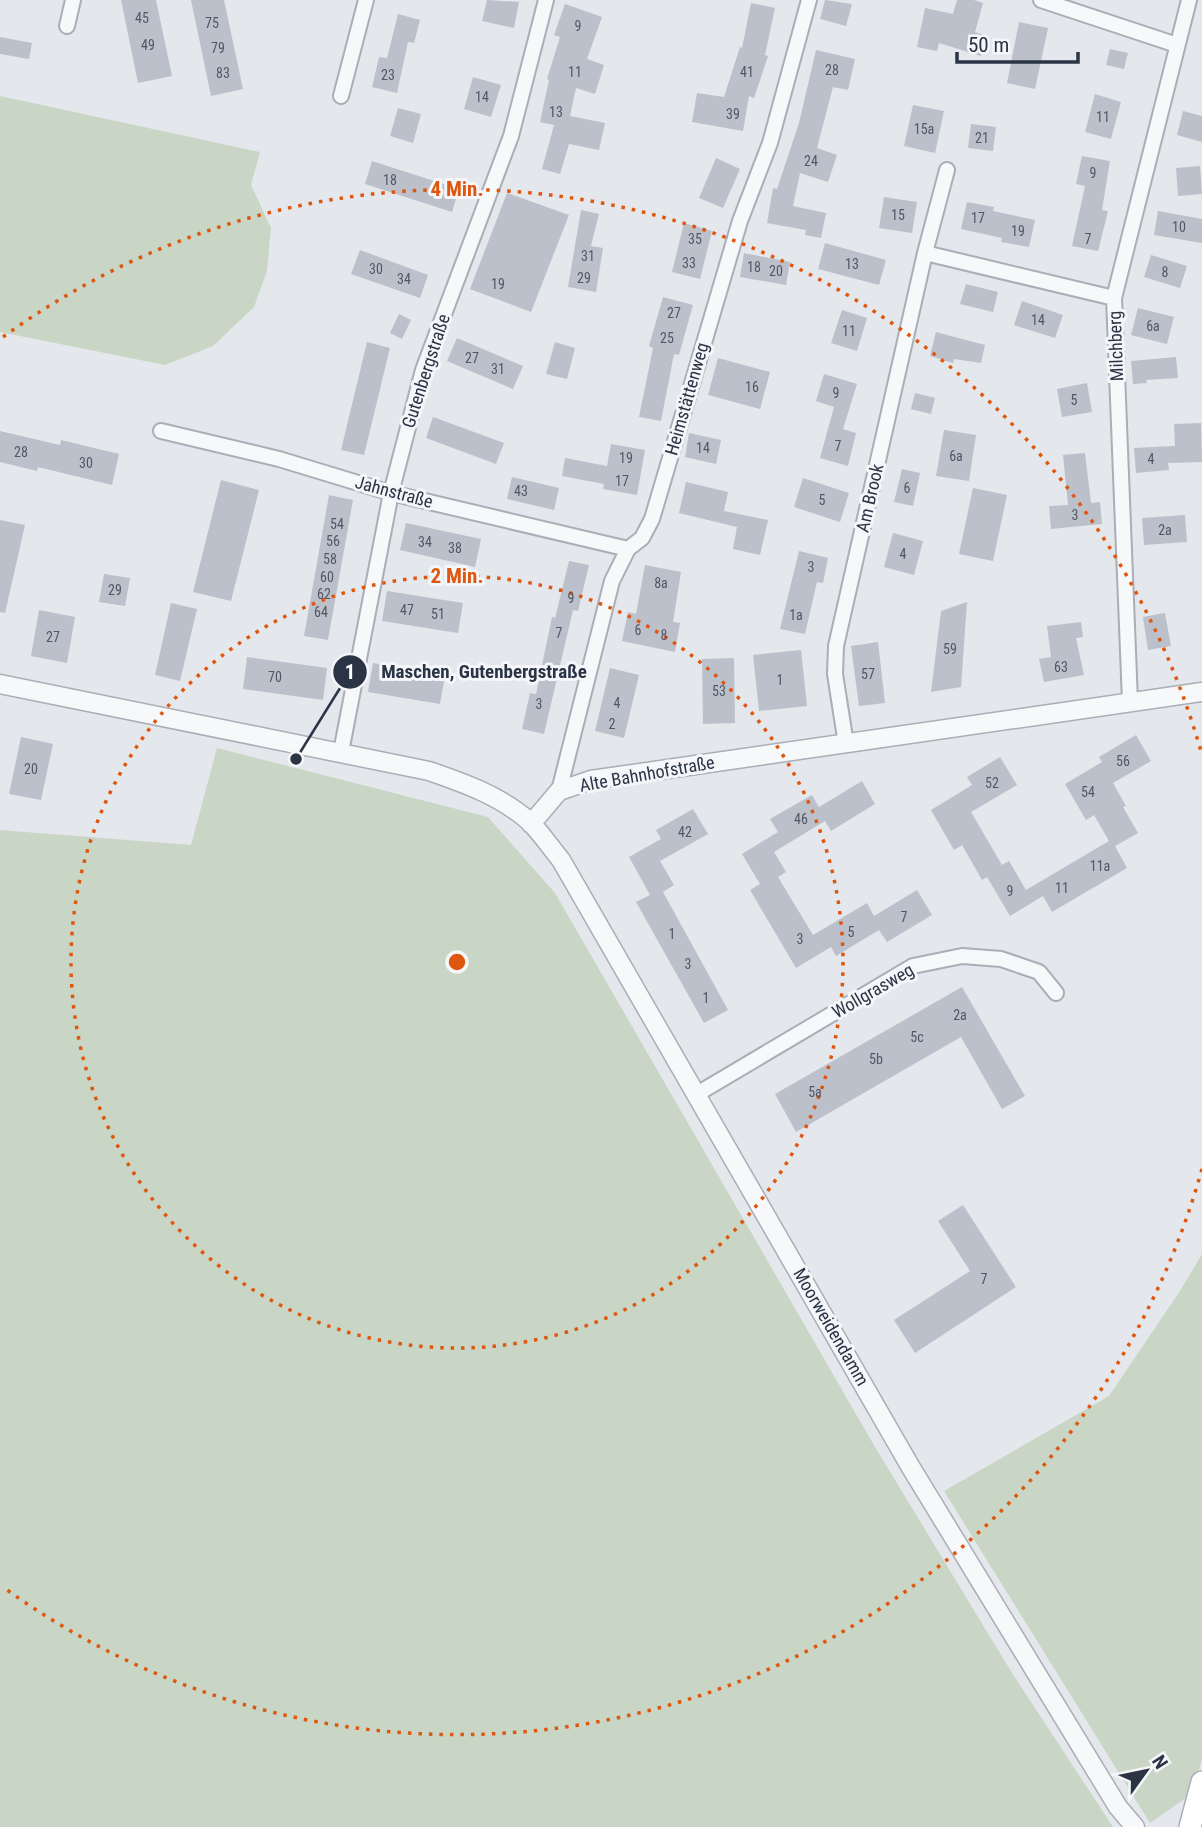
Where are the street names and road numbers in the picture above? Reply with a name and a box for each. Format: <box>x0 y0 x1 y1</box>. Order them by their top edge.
street label: Milchberg <box>1104 310 1127 382</box>
street label: Gutenbergstraße <box>397 311 454 430</box>
street label: Heimstättenweg <box>660 340 713 458</box>
street label: Am Brook <box>851 462 888 534</box>
street label: Jahnstraße <box>353 471 435 512</box>
street label: Alte Bahnhofstraße <box>578 751 716 796</box>
street label: Wollgrasweg <box>828 959 917 1022</box>
street label: Moorweidendamm <box>789 1264 874 1389</box>

